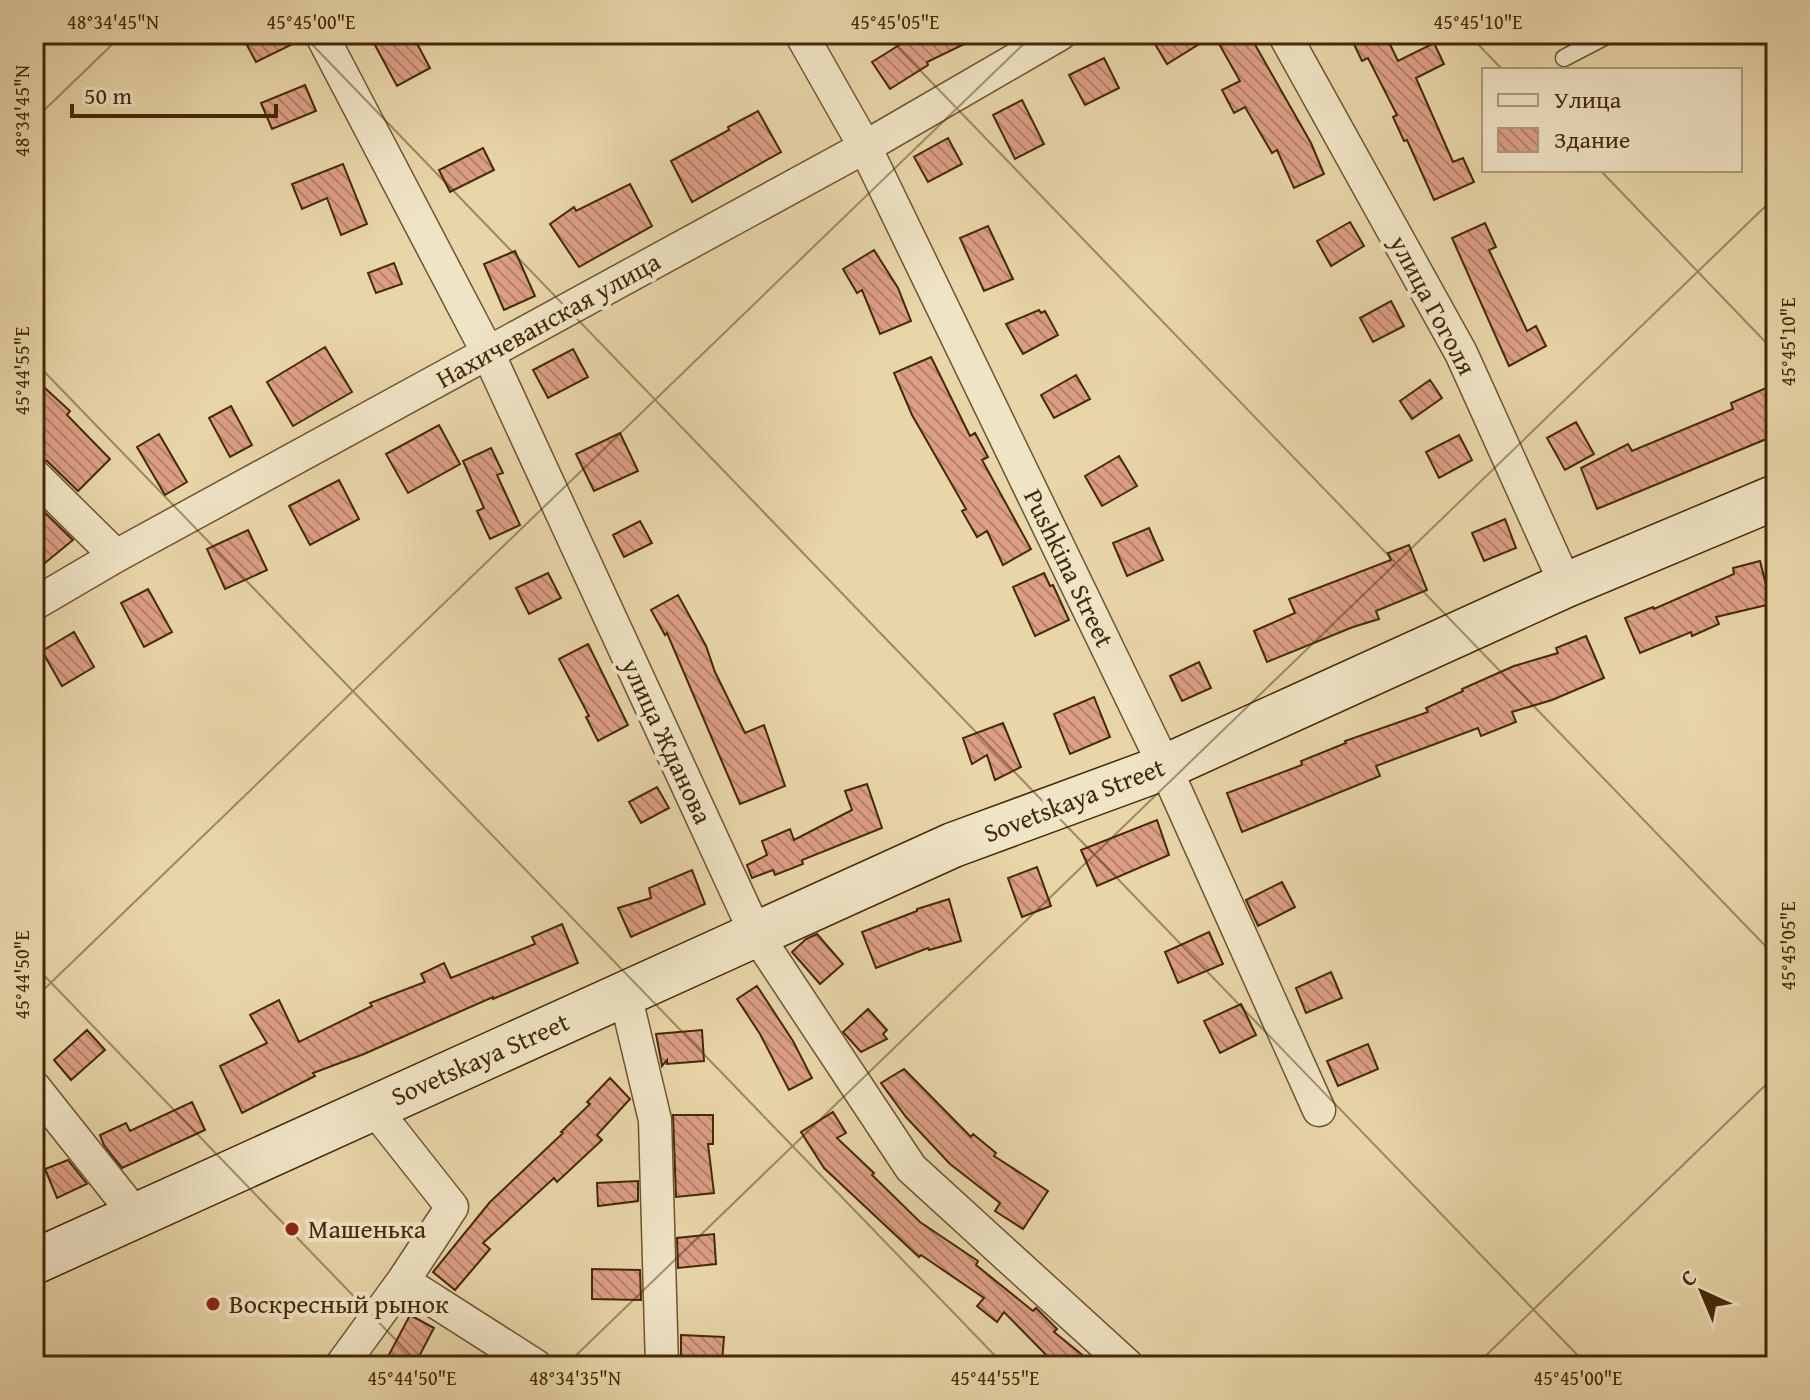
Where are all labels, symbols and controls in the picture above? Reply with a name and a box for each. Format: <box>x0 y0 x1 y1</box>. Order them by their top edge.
text: 48°34'45"N <box>67 7 159 36</box>
text: 45°45'00"E <box>267 7 355 36</box>
text: 45°45'05"E <box>851 7 939 36</box>
text: 45°45'10"E <box>1434 7 1522 36</box>
text: 48°34'45"N <box>7 65 36 157</box>
scale bar <box>72 68 276 118</box>
legend <box>1482 68 1742 172</box>
text: 50 m <box>84 78 132 113</box>
text: Улица <box>1554 82 1622 117</box>
text: Здание <box>1554 122 1630 157</box>
street label: улица Гоголя <box>1380 227 1487 382</box>
street label: Нахичеванская улица <box>428 241 668 398</box>
text: 45°45'10"E <box>1773 298 1802 386</box>
text: 45°44'55"E <box>7 327 36 415</box>
street label: Pushkina Street <box>1014 482 1125 654</box>
street label: улица Жданова <box>612 651 723 831</box>
street label: Sovetskaya Street <box>978 747 1170 852</box>
text: 45°45'05"E <box>1773 902 1802 990</box>
text: 45°44'50"E <box>7 931 36 1019</box>
street label: Sovetskaya Street <box>384 1002 575 1115</box>
place label: Машенька <box>308 1209 427 1248</box>
marker: Машенька <box>283 1220 301 1238</box>
north arrow <box>1662 1252 1742 1332</box>
text: С <box>1673 1262 1704 1293</box>
place label: Воскресный рынок <box>229 1284 449 1323</box>
marker: Воскресный рынок <box>204 1295 222 1313</box>
text: 45°44'50"E <box>368 1363 456 1392</box>
text: 48°34'35"N <box>529 1363 621 1392</box>
text: 45°44'55"E <box>951 1363 1039 1392</box>
text: 45°45'00"E <box>1534 1363 1622 1392</box>

